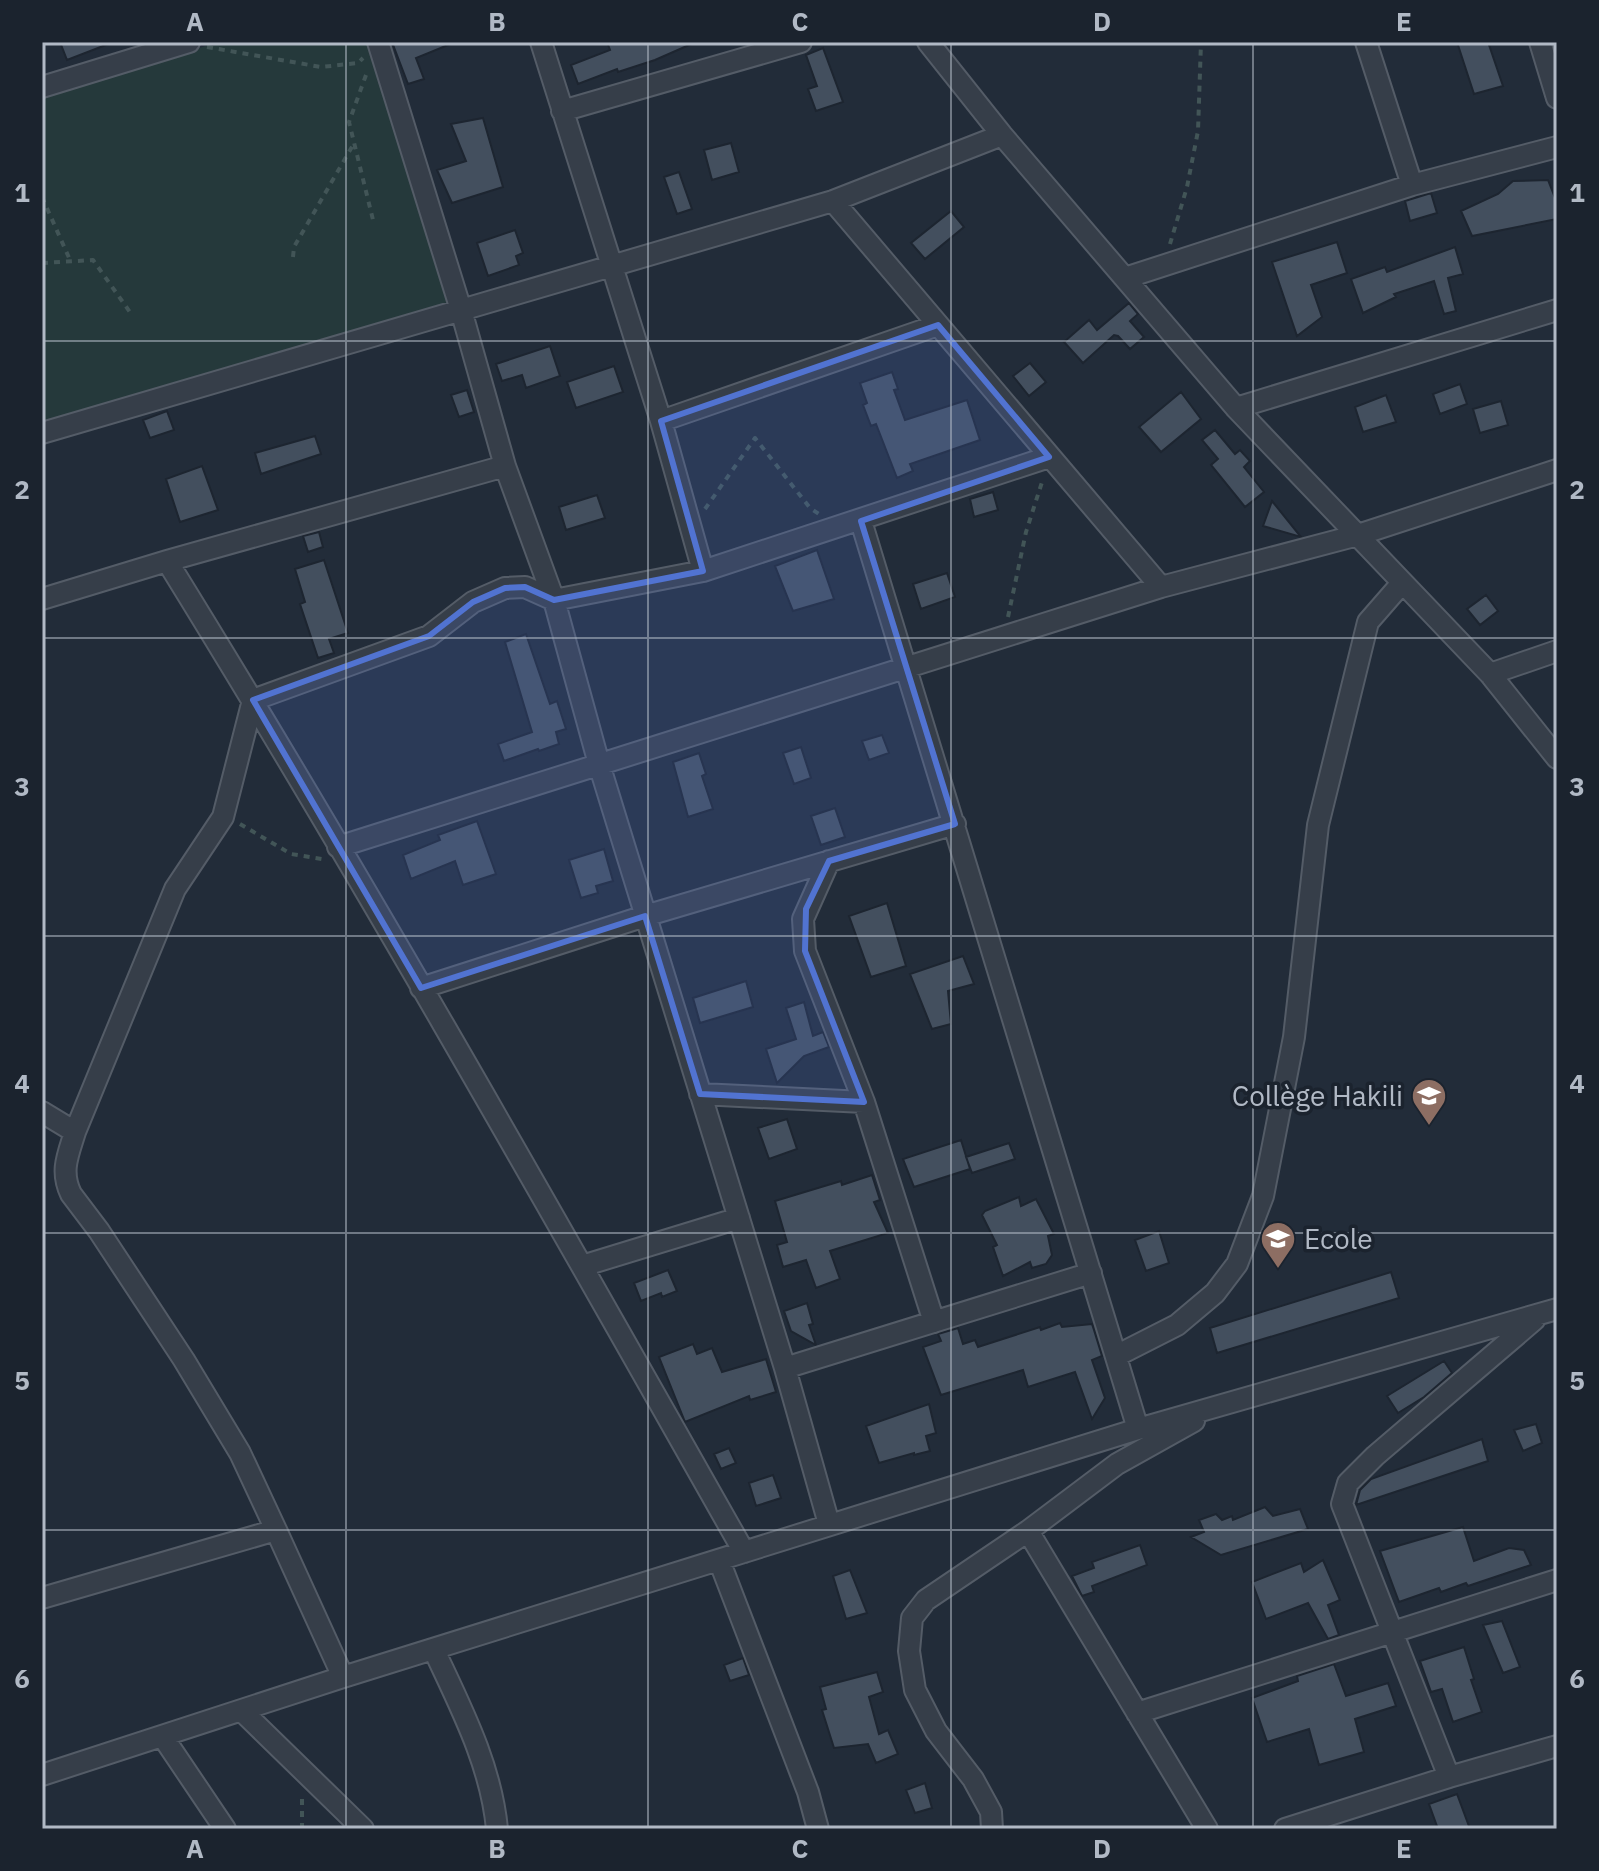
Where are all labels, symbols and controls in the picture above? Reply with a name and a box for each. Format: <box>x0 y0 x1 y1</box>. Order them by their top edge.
text: A <box>186 4 204 38</box>
text: B <box>488 4 506 38</box>
text: C <box>792 4 809 38</box>
text: D <box>1093 4 1111 38</box>
text: E <box>1396 4 1412 38</box>
text: 1 <box>14 175 30 209</box>
text: 1 <box>1569 175 1585 209</box>
text: 2 <box>14 472 30 506</box>
text: 2 <box>1569 472 1585 506</box>
text: 3 <box>14 769 30 803</box>
text: 3 <box>1569 769 1585 803</box>
text: 4 <box>14 1066 30 1100</box>
text: 4 <box>1569 1066 1585 1100</box>
place label: Collège Hakili <box>1232 1077 1403 1114</box>
school or university icon: Collège Hakili <box>1410 1077 1448 1127</box>
school or university icon: Ecole <box>1259 1220 1297 1270</box>
place label: Ecole <box>1304 1220 1373 1257</box>
text: 5 <box>14 1363 30 1397</box>
text: 5 <box>1569 1363 1585 1397</box>
text: 6 <box>14 1661 30 1695</box>
text: 6 <box>1569 1661 1585 1695</box>
text: A <box>186 1831 204 1865</box>
text: B <box>488 1831 506 1865</box>
text: C <box>792 1831 809 1865</box>
text: D <box>1093 1831 1111 1865</box>
text: E <box>1396 1831 1412 1865</box>

